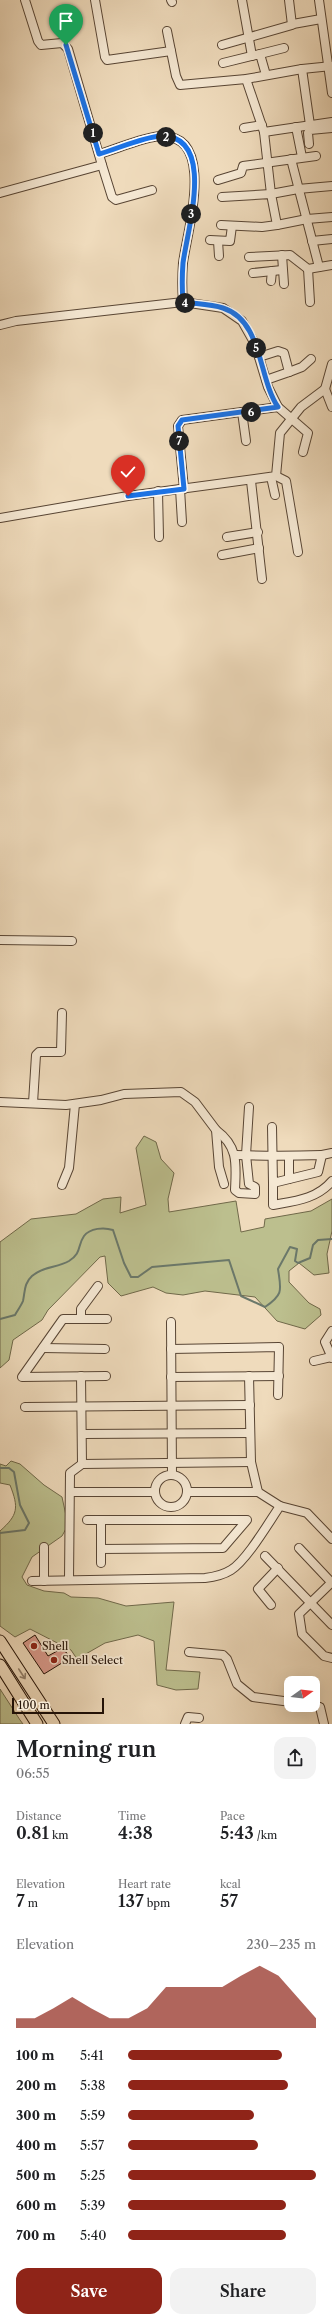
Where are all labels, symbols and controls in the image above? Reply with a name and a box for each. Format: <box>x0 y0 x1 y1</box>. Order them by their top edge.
pin <box>49 4 83 45</box>
icon: arrive <box>55 10 77 32</box>
pin: 1 <box>83 123 103 143</box>
text: 1 <box>91 126 95 140</box>
pin: 2 <box>156 127 176 147</box>
text: 2 <box>163 130 169 144</box>
pin: 3 <box>181 204 201 224</box>
text: 3 <box>188 207 194 221</box>
pin: 4 <box>175 293 195 313</box>
text: 4 <box>182 296 188 310</box>
pin: 5 <box>246 338 266 358</box>
text: 5 <box>253 341 259 355</box>
pin: 6 <box>241 402 261 422</box>
text: 6 <box>248 405 254 419</box>
pin: 7 <box>169 431 189 451</box>
text: 7 <box>176 434 182 448</box>
pin <box>111 455 145 496</box>
icon: check <box>117 461 139 483</box>
place label: Shell <box>42 1639 69 1653</box>
marker: Shell <box>29 1641 39 1651</box>
place label: Shell Select <box>62 1653 123 1667</box>
marker: Shell Select <box>49 1655 59 1665</box>
one-way arrow <box>18 1668 26 1680</box>
north arrow <box>284 1676 320 1712</box>
map controls <box>284 1676 320 1712</box>
scale bar <box>12 1696 104 1715</box>
text: 100 m <box>18 1698 50 1712</box>
text: Morning run <box>16 1736 156 1763</box>
button: share <box>274 1737 316 1779</box>
text: 06:55 <box>16 1765 50 1781</box>
text: Distance <box>16 1809 62 1823</box>
text: Time <box>118 1809 146 1823</box>
text: Pace <box>220 1809 245 1823</box>
text: 0.81 <box>16 1823 49 1843</box>
text: 4:38 <box>118 1823 153 1843</box>
text: 5:43 <box>220 1823 254 1843</box>
text: km <box>49 1828 69 1842</box>
text: /km <box>254 1828 277 1842</box>
text: Elevation <box>16 1877 65 1891</box>
text: Heart rate <box>118 1877 171 1891</box>
text: kcal <box>220 1877 241 1891</box>
text: 7 <box>16 1891 25 1911</box>
text: 137 <box>118 1891 144 1911</box>
text: 57 <box>220 1891 238 1911</box>
text: m <box>25 1896 38 1910</box>
text: bpm <box>144 1896 170 1910</box>
text: Elevation <box>16 1936 74 1952</box>
text: 230–235 m <box>246 1936 316 1952</box>
text: 100 m <box>16 2047 55 2063</box>
text: 5:41 <box>80 2047 104 2063</box>
text: 200 m <box>16 2077 56 2093</box>
text: 5:38 <box>80 2077 106 2093</box>
text: 300 m <box>16 2107 56 2123</box>
text: 5:59 <box>80 2107 105 2123</box>
text: 400 m <box>16 2137 56 2153</box>
text: 5:57 <box>80 2137 104 2153</box>
text: 500 m <box>16 2167 56 2183</box>
text: 5:25 <box>80 2167 105 2183</box>
text: 600 m <box>16 2197 57 2213</box>
text: 5:39 <box>80 2197 105 2213</box>
text: 700 m <box>16 2227 56 2243</box>
text: 5:40 <box>80 2227 106 2243</box>
button: Save <box>16 2268 162 2314</box>
button: Share <box>170 2268 316 2314</box>

